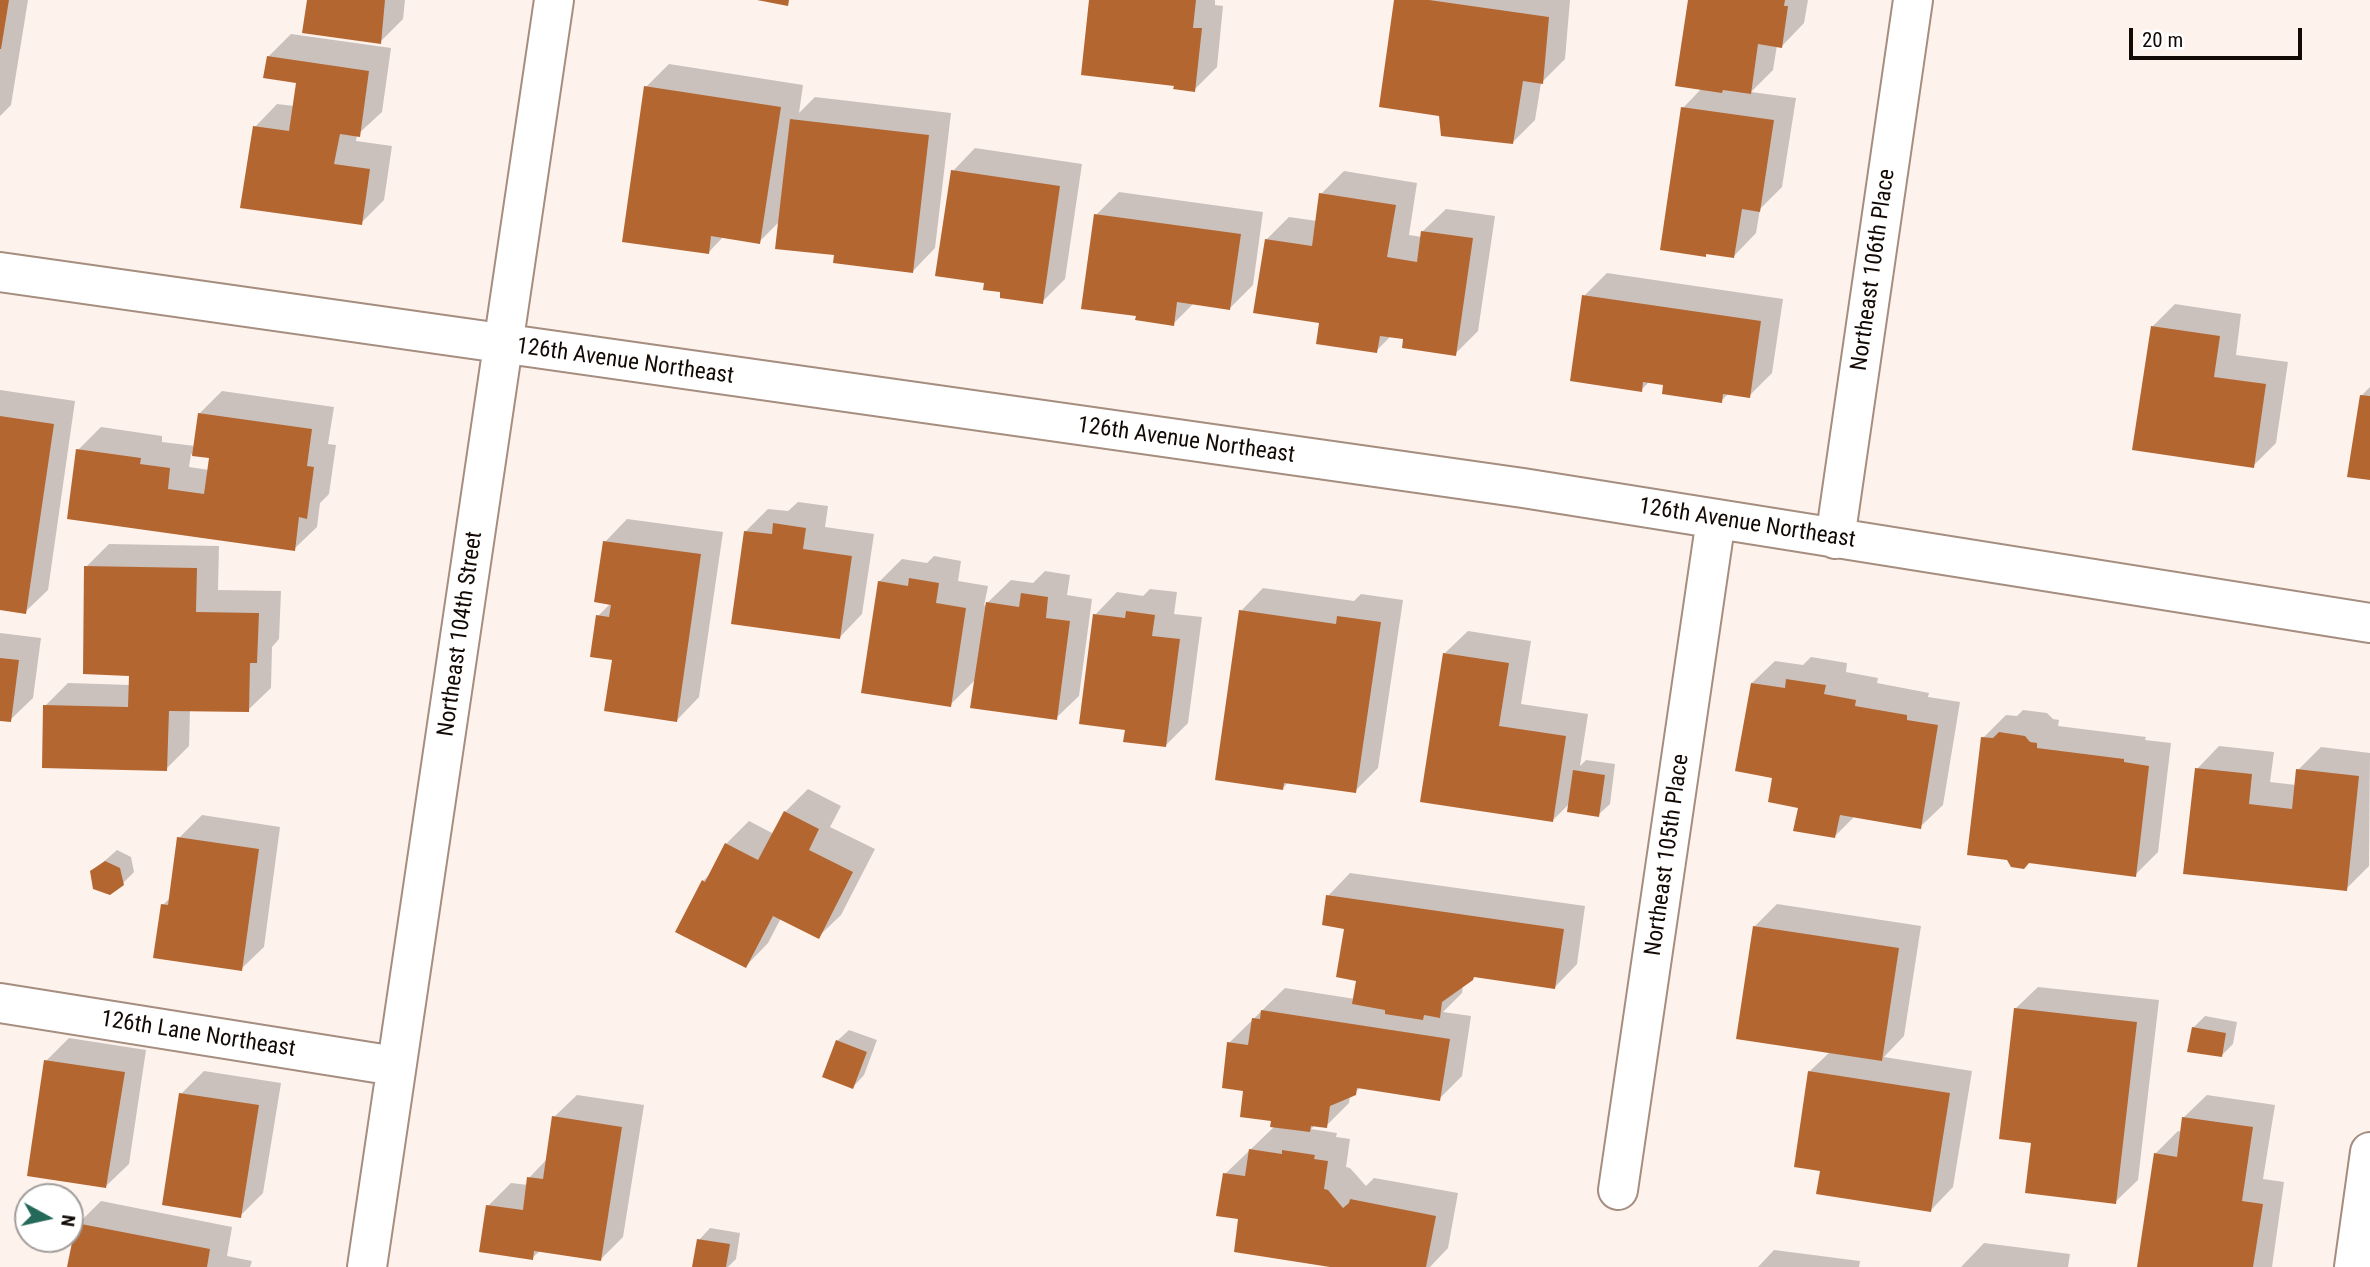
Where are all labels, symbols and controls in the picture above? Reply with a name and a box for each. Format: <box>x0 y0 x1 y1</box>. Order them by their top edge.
scale bar <box>2132 14 2305 58</box>
text: 20 m <box>2142 28 2183 52</box>
street label: Northeast 106th Place <box>1846 167 1902 373</box>
street label: 126th Avenue Northeast <box>515 333 735 391</box>
street label: 126th Avenue Northeast <box>1076 412 1296 470</box>
street label: 126th Avenue Northeast <box>1637 493 1857 555</box>
street label: Northeast 104th Street <box>433 530 489 738</box>
street label: Northeast 105th Place <box>1640 752 1696 958</box>
street label: 126th Lane Northeast <box>99 1006 297 1064</box>
north arrow <box>14 1183 84 1253</box>
text: N <box>56 1213 81 1228</box>

